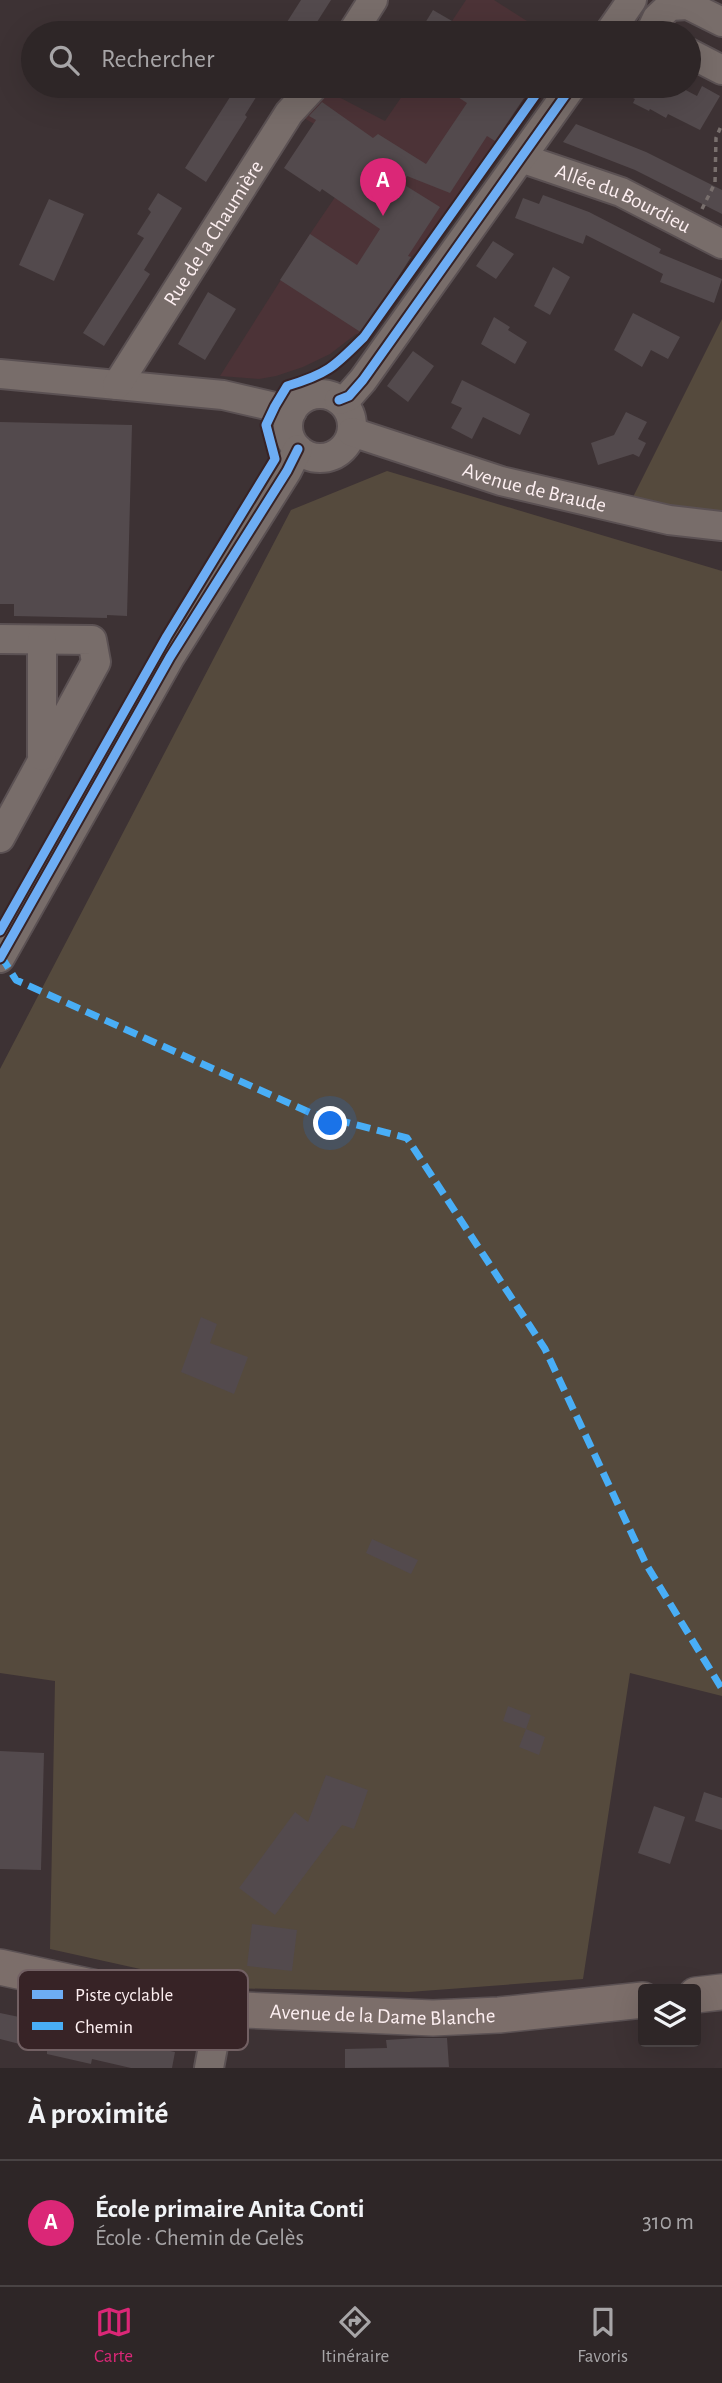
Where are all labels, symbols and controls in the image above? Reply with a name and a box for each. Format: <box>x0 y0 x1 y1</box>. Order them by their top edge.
search box <box>21 21 701 98</box>
icon: search <box>45 41 83 79</box>
text: Rechercher <box>101 46 214 72</box>
street label: Rue de la Chaumière <box>160 157 267 310</box>
pin: A <box>360 158 406 216</box>
street label: Allée du Bourdieu <box>553 161 694 237</box>
street label: Avenue de Braude <box>460 459 608 516</box>
your location <box>313 1106 347 1140</box>
legend <box>18 1970 248 2050</box>
map controls <box>638 1984 701 2047</box>
button: layers <box>638 1984 701 2047</box>
text: Piste cyclable <box>75 1986 173 2005</box>
street label: Avenue de la Dame Blanche <box>269 2001 496 2029</box>
text: Chemin <box>75 2018 133 2037</box>
text: À proximité <box>28 2099 168 2129</box>
text: École primaire Anita Conti <box>95 2196 365 2222</box>
text: A <box>44 2211 58 2234</box>
text: 310 m <box>642 2211 694 2234</box>
text: École · Chemin de Gelès <box>95 2227 304 2250</box>
tab: Carte <box>94 2303 133 2368</box>
tab: Itinéraire <box>321 2303 389 2368</box>
tab: Favoris <box>577 2303 628 2368</box>

